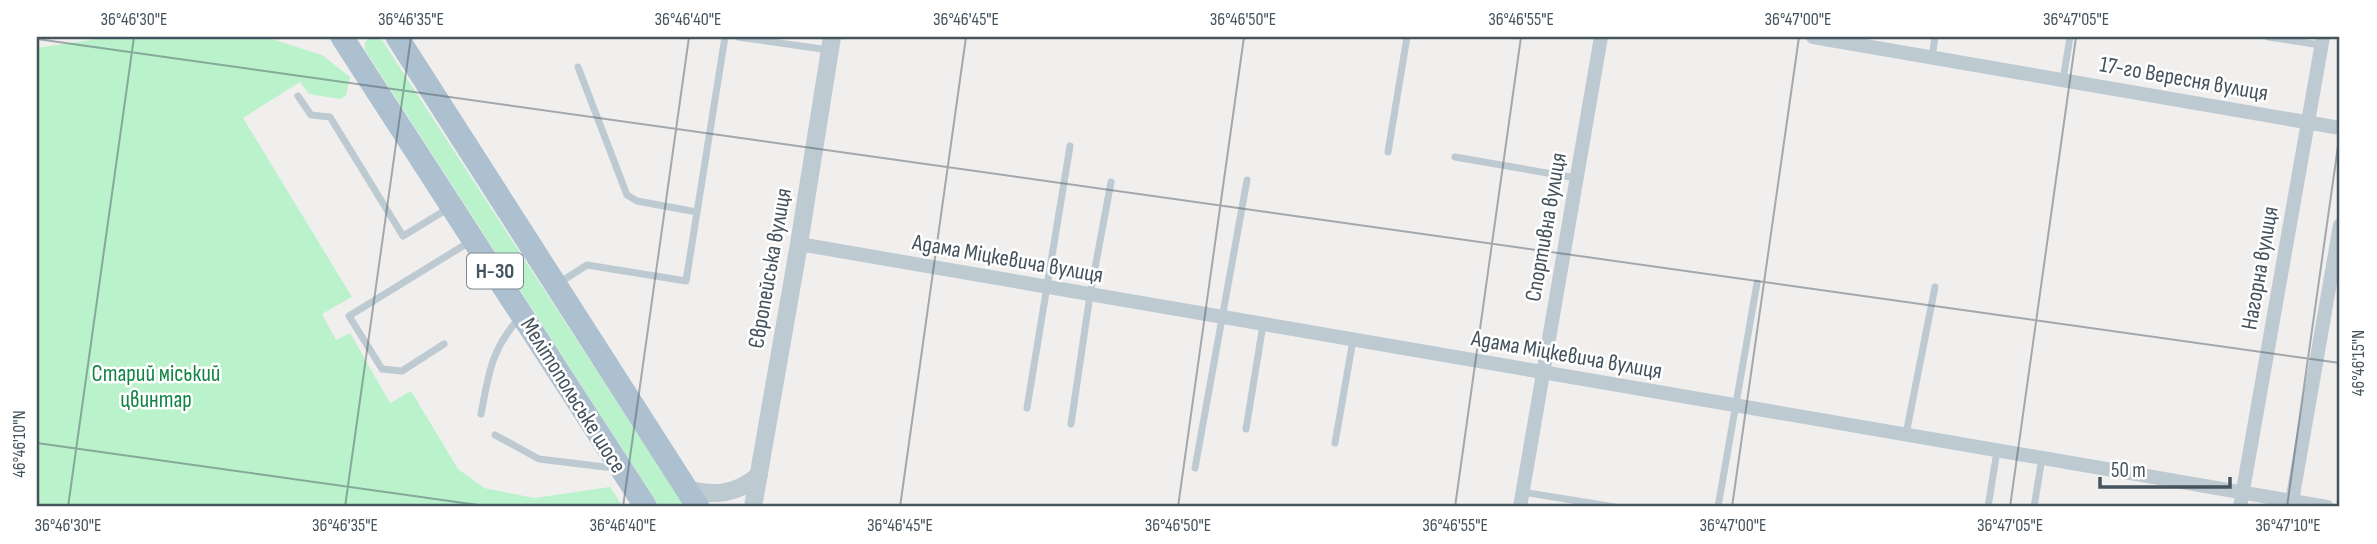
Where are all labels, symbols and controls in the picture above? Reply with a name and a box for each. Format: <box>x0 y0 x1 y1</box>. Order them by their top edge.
text: 36°46'30"E <box>101 9 167 30</box>
text: 36°46'35"E <box>378 9 444 30</box>
text: 36°46'40"E <box>655 9 721 30</box>
text: 36°46'45"E <box>933 9 999 30</box>
text: 36°46'50"E <box>1210 9 1276 30</box>
text: 36°46'55"E <box>1488 9 1554 30</box>
text: 36°47'00"E <box>1764 9 1832 30</box>
text: 36°47'05"E <box>2043 9 2109 30</box>
street label: 17-го Вересня вулиця <box>2097 50 2270 108</box>
street label: Спортивна вулиця <box>1519 151 1573 304</box>
street label: Європейська вулиця <box>742 186 798 350</box>
street label: Нагорна вулиця <box>2235 204 2285 332</box>
street label: Адама Міцкевича вулиця <box>909 228 1105 290</box>
road number: Н-30 <box>467 254 523 288</box>
street label: Мелітопольське шосе <box>514 313 632 478</box>
street label: Адама Міцкевича вулиця <box>1468 324 1664 386</box>
text: 46°46'15"N <box>2348 330 2369 396</box>
park label: Старий міський цвинтар <box>92 360 220 414</box>
text: 46°46'10"N <box>9 410 30 478</box>
scale bar <box>2100 446 2230 490</box>
text: 50 m <box>2111 458 2146 483</box>
text: 36°46'30"E <box>35 515 101 536</box>
text: 36°46'35"E <box>312 515 378 536</box>
text: 36°46'40"E <box>590 515 656 536</box>
text: 36°46'45"E <box>867 515 933 536</box>
text: 36°46'50"E <box>1145 515 1211 536</box>
text: 36°46'55"E <box>1422 515 1488 536</box>
text: 36°47'00"E <box>1699 515 1767 536</box>
text: 36°47'05"E <box>1977 515 2043 536</box>
text: 36°47'10"E <box>2255 515 2321 536</box>

